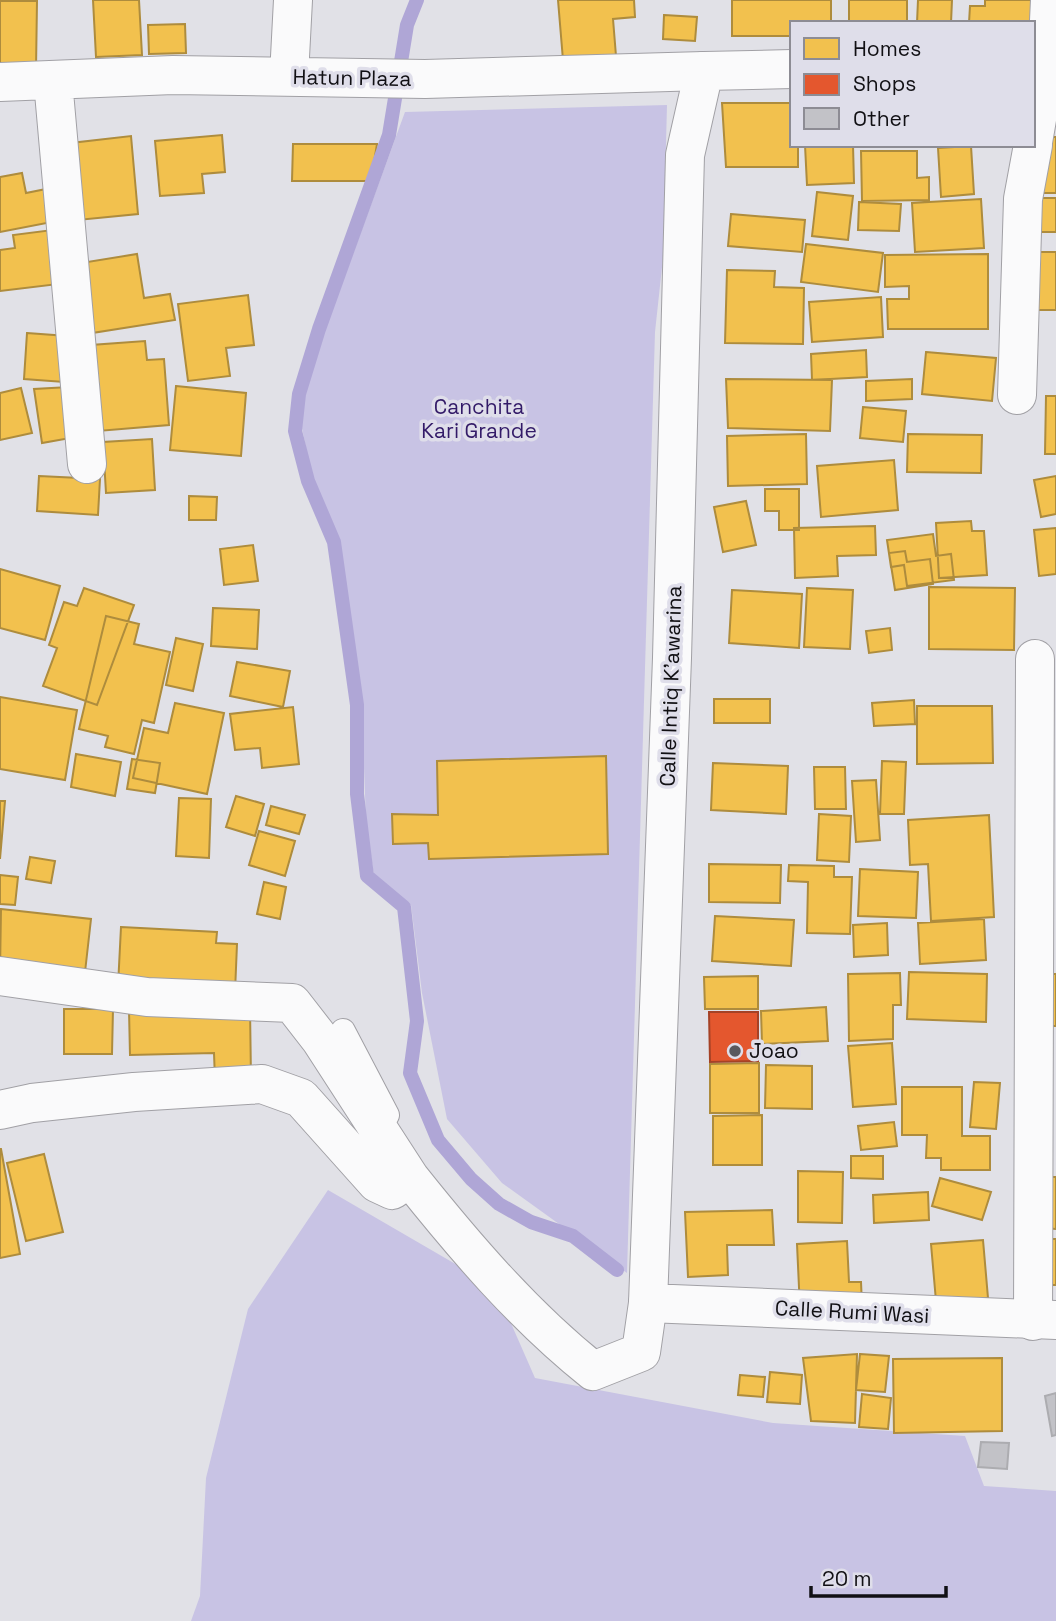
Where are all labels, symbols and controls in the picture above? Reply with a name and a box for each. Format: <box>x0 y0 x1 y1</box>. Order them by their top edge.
legend <box>790 21 1035 147</box>
text: Homes <box>853 35 921 62</box>
street label: Hatun Plaza <box>292 63 412 92</box>
text: Shops <box>853 70 916 97</box>
text: Other <box>853 105 910 132</box>
park label: Canchita Kari Grande <box>421 393 537 444</box>
street label: Calle Intiq K'awarina <box>653 585 688 787</box>
place label: Joao <box>749 1037 799 1064</box>
marker: Joao <box>727 1043 743 1059</box>
street label: Calle Rumi Wasi <box>774 1294 930 1329</box>
scale bar <box>811 1554 946 1598</box>
text: 20 m <box>822 1565 872 1592</box>

